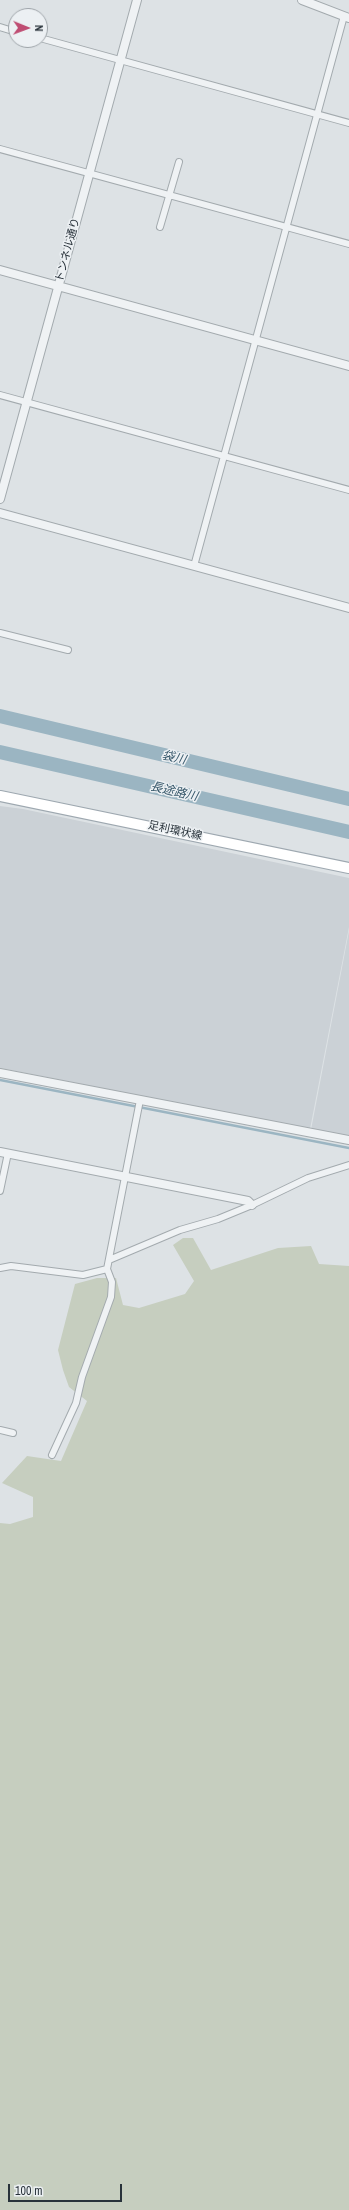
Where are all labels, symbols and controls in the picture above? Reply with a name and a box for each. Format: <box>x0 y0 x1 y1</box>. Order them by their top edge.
north arrow <box>8 8 48 48</box>
text: N <box>32 25 46 32</box>
street label: トンネル通り <box>53 216 83 284</box>
water label: 袋川 <box>161 748 187 768</box>
water label: 長途路川 <box>149 780 199 804</box>
street label: 足利環状線 <box>147 819 203 843</box>
scale bar <box>10 2176 124 2202</box>
text: 100 m <box>15 2183 42 2199</box>

